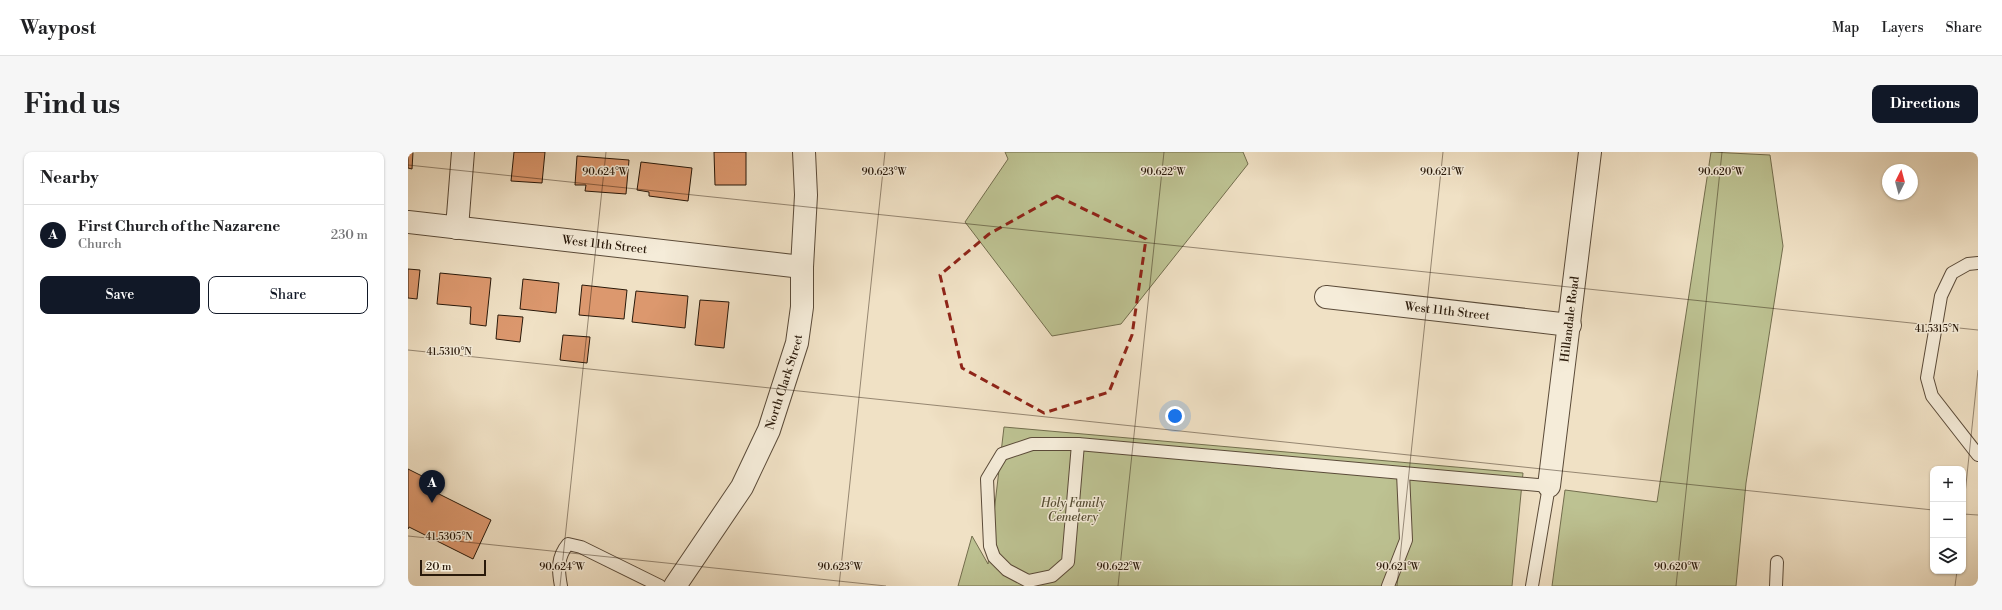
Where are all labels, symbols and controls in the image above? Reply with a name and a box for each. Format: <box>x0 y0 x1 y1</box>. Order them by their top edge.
text: Waypost <box>20 16 96 40</box>
text: Map <box>1832 19 1859 37</box>
text: Layers <box>1881 19 1924 37</box>
text: Share <box>1946 19 1982 37</box>
button: Directions <box>1872 85 1978 123</box>
text: Find us <box>24 87 120 122</box>
north arrow <box>1882 164 1918 200</box>
text: 90.624°W <box>582 166 629 178</box>
text: 90.623°W <box>862 166 907 178</box>
text: 90.622°W <box>1140 166 1186 178</box>
text: 90.621°W <box>1420 166 1465 178</box>
text: 90.620°W <box>1698 166 1745 178</box>
text: Nearby <box>40 167 99 189</box>
text: First Church of the Nazarene <box>78 217 280 236</box>
text: A <box>48 227 58 243</box>
text: 230 m <box>331 227 368 243</box>
street label: West 11th Street <box>560 232 649 257</box>
text: Church <box>78 236 122 252</box>
street label: Hillandale Road <box>1557 275 1582 363</box>
button: Save <box>40 276 200 314</box>
button: Share <box>208 276 368 314</box>
street label: West 11th Street <box>1403 298 1491 323</box>
text: 41.5315°N <box>1915 323 1960 335</box>
street label: North Clark Street <box>762 333 806 432</box>
text: 41.5310°N <box>426 346 472 358</box>
your location <box>1165 406 1185 426</box>
map controls <box>1930 466 1966 574</box>
button: + <box>1930 466 1966 502</box>
pin: A <box>419 470 445 503</box>
park label: Holy Family Cemetery <box>1040 496 1106 525</box>
button: − <box>1930 502 1966 538</box>
text: 41.5305°N <box>426 531 473 543</box>
button: layers <box>1930 538 1966 574</box>
scale bar <box>420 558 486 577</box>
text: 20 m <box>426 560 451 574</box>
text: 90.624°W <box>539 561 586 573</box>
text: 90.623°W <box>818 561 863 573</box>
text: 90.622°W <box>1096 561 1142 573</box>
text: 90.621°W <box>1376 561 1421 573</box>
text: 90.620°W <box>1654 561 1701 573</box>

